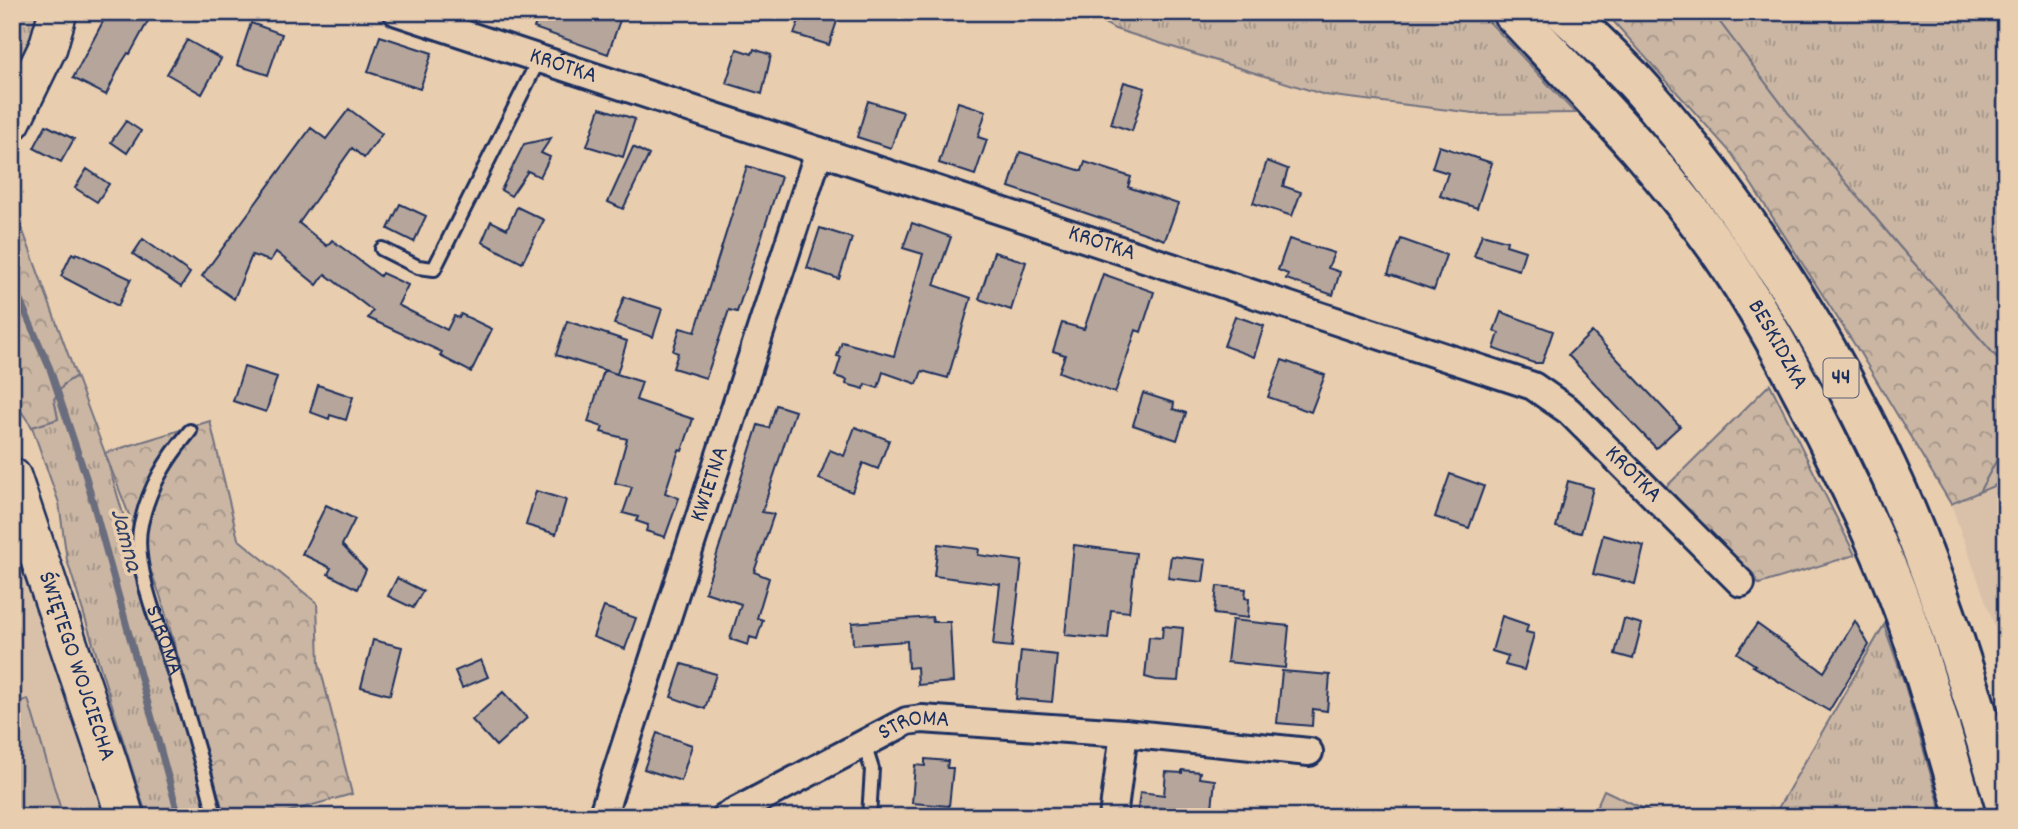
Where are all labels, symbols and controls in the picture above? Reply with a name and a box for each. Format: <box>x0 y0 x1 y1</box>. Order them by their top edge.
street label: KRÓTKA <box>525 40 602 94</box>
street label: KRÓTKA <box>1063 217 1140 271</box>
street label: BESKIDZKA <box>1738 293 1816 396</box>
road number: 44 <box>1824 358 1858 398</box>
street label: KRÓTKA <box>1596 438 1669 511</box>
street label: KWIETNA <box>682 442 739 526</box>
water label: Jamna <box>99 504 152 577</box>
street label: ŚWIĘTEGO WOJCIECHA <box>28 567 124 766</box>
street label: STROMA <box>135 601 191 681</box>
street label: STROMA <box>872 702 951 750</box>

